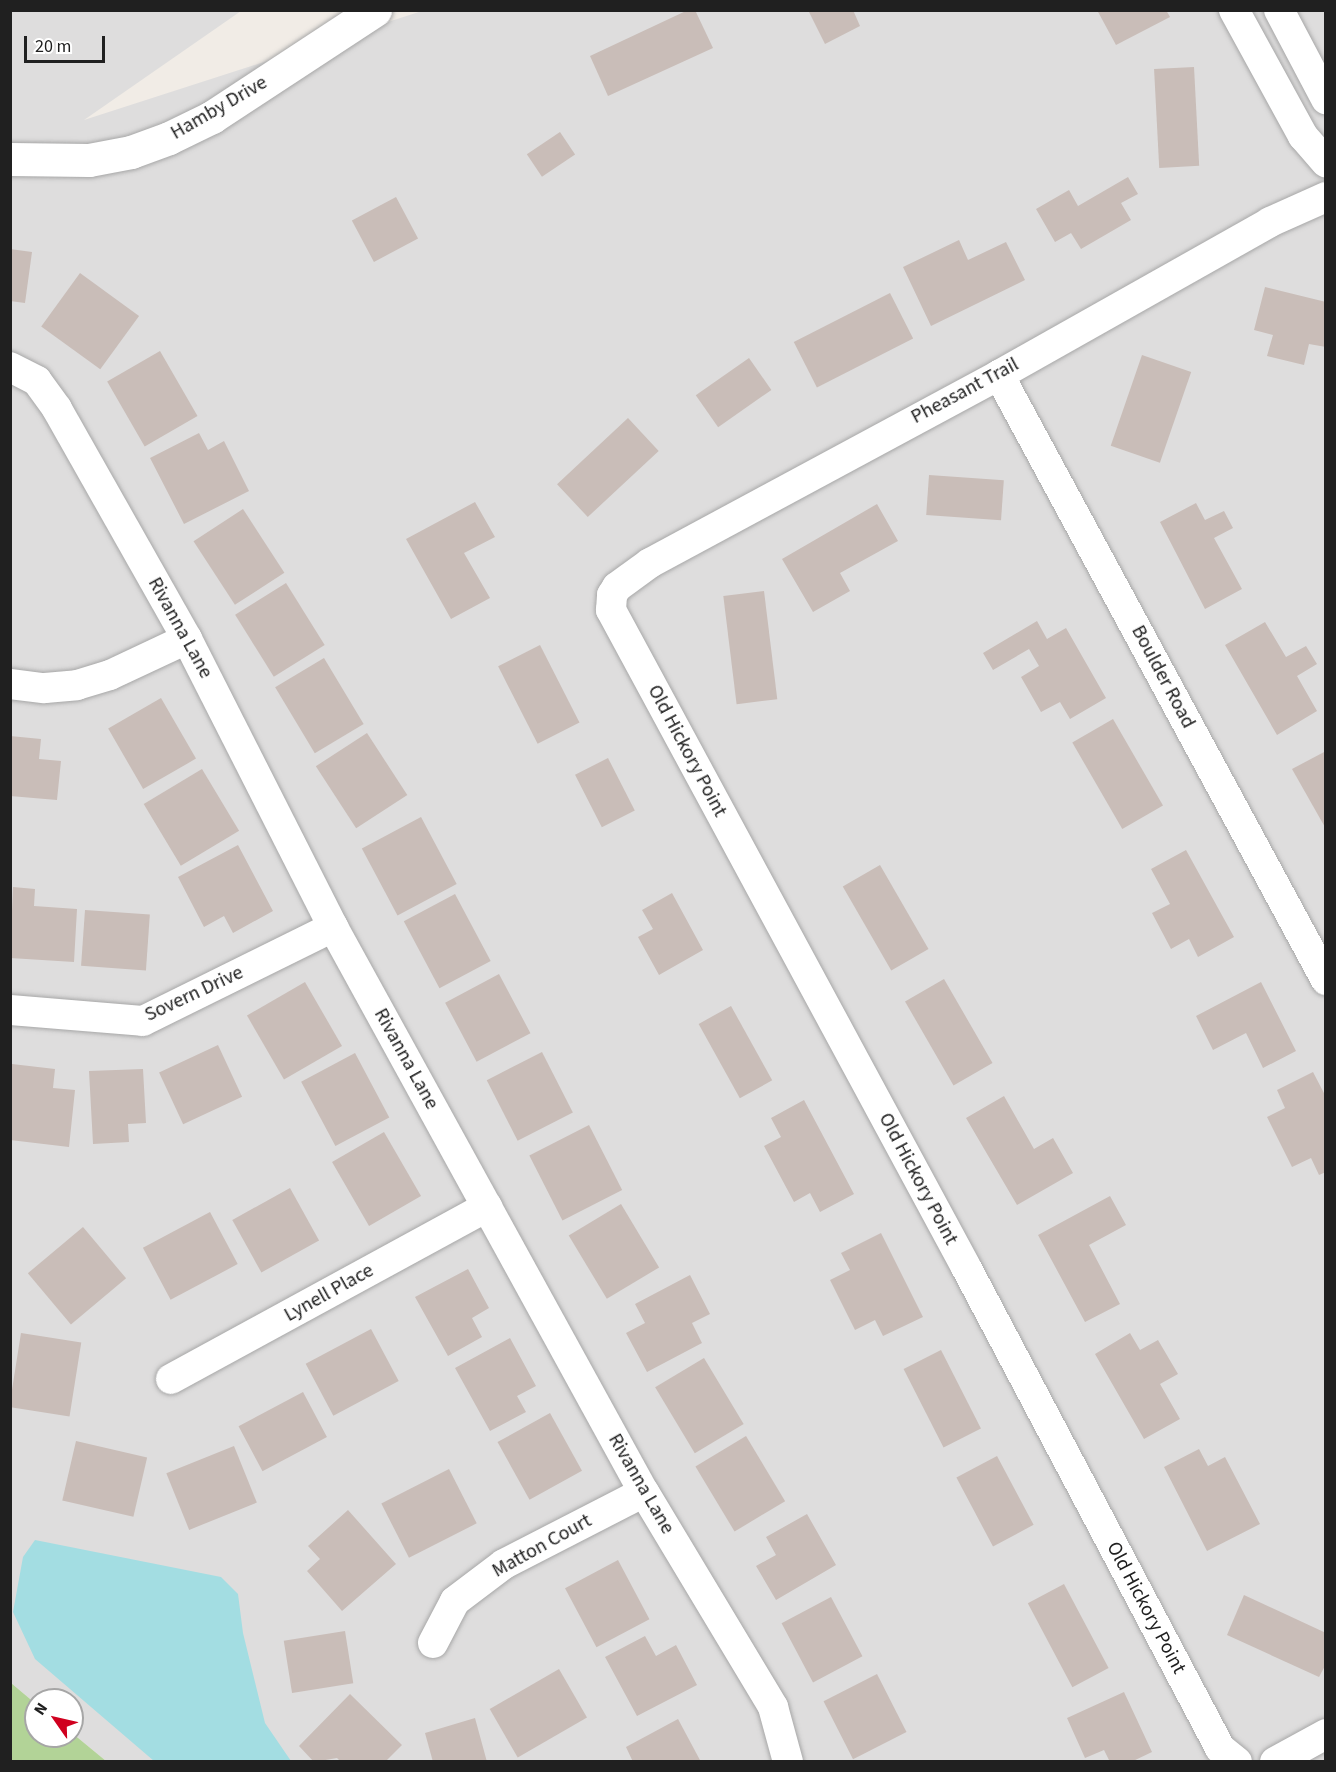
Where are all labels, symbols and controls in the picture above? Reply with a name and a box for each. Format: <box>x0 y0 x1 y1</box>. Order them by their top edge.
scale bar <box>27 24 108 62</box>
text: 20 m <box>35 34 71 59</box>
street label: Hamby Drive <box>167 71 271 145</box>
street label: Pheasant Trail <box>907 353 1023 429</box>
street label: Rivanna Lane <box>142 573 218 683</box>
street label: Boulder Road <box>1126 621 1200 733</box>
street label: Old Hickory Point <box>642 681 732 821</box>
street label: Sovern Drive <box>141 961 247 1027</box>
street label: Rivanna Lane <box>368 1004 444 1114</box>
street label: Old Hickory Point <box>873 1109 963 1249</box>
street label: Lynell Place <box>280 1259 378 1327</box>
street label: Rivanna Lane <box>603 1430 679 1538</box>
street label: Matton Court <box>488 1509 596 1583</box>
street label: Old Hickory Point <box>1101 1538 1191 1678</box>
north arrow <box>24 1688 84 1748</box>
text: N <box>29 1698 53 1720</box>

